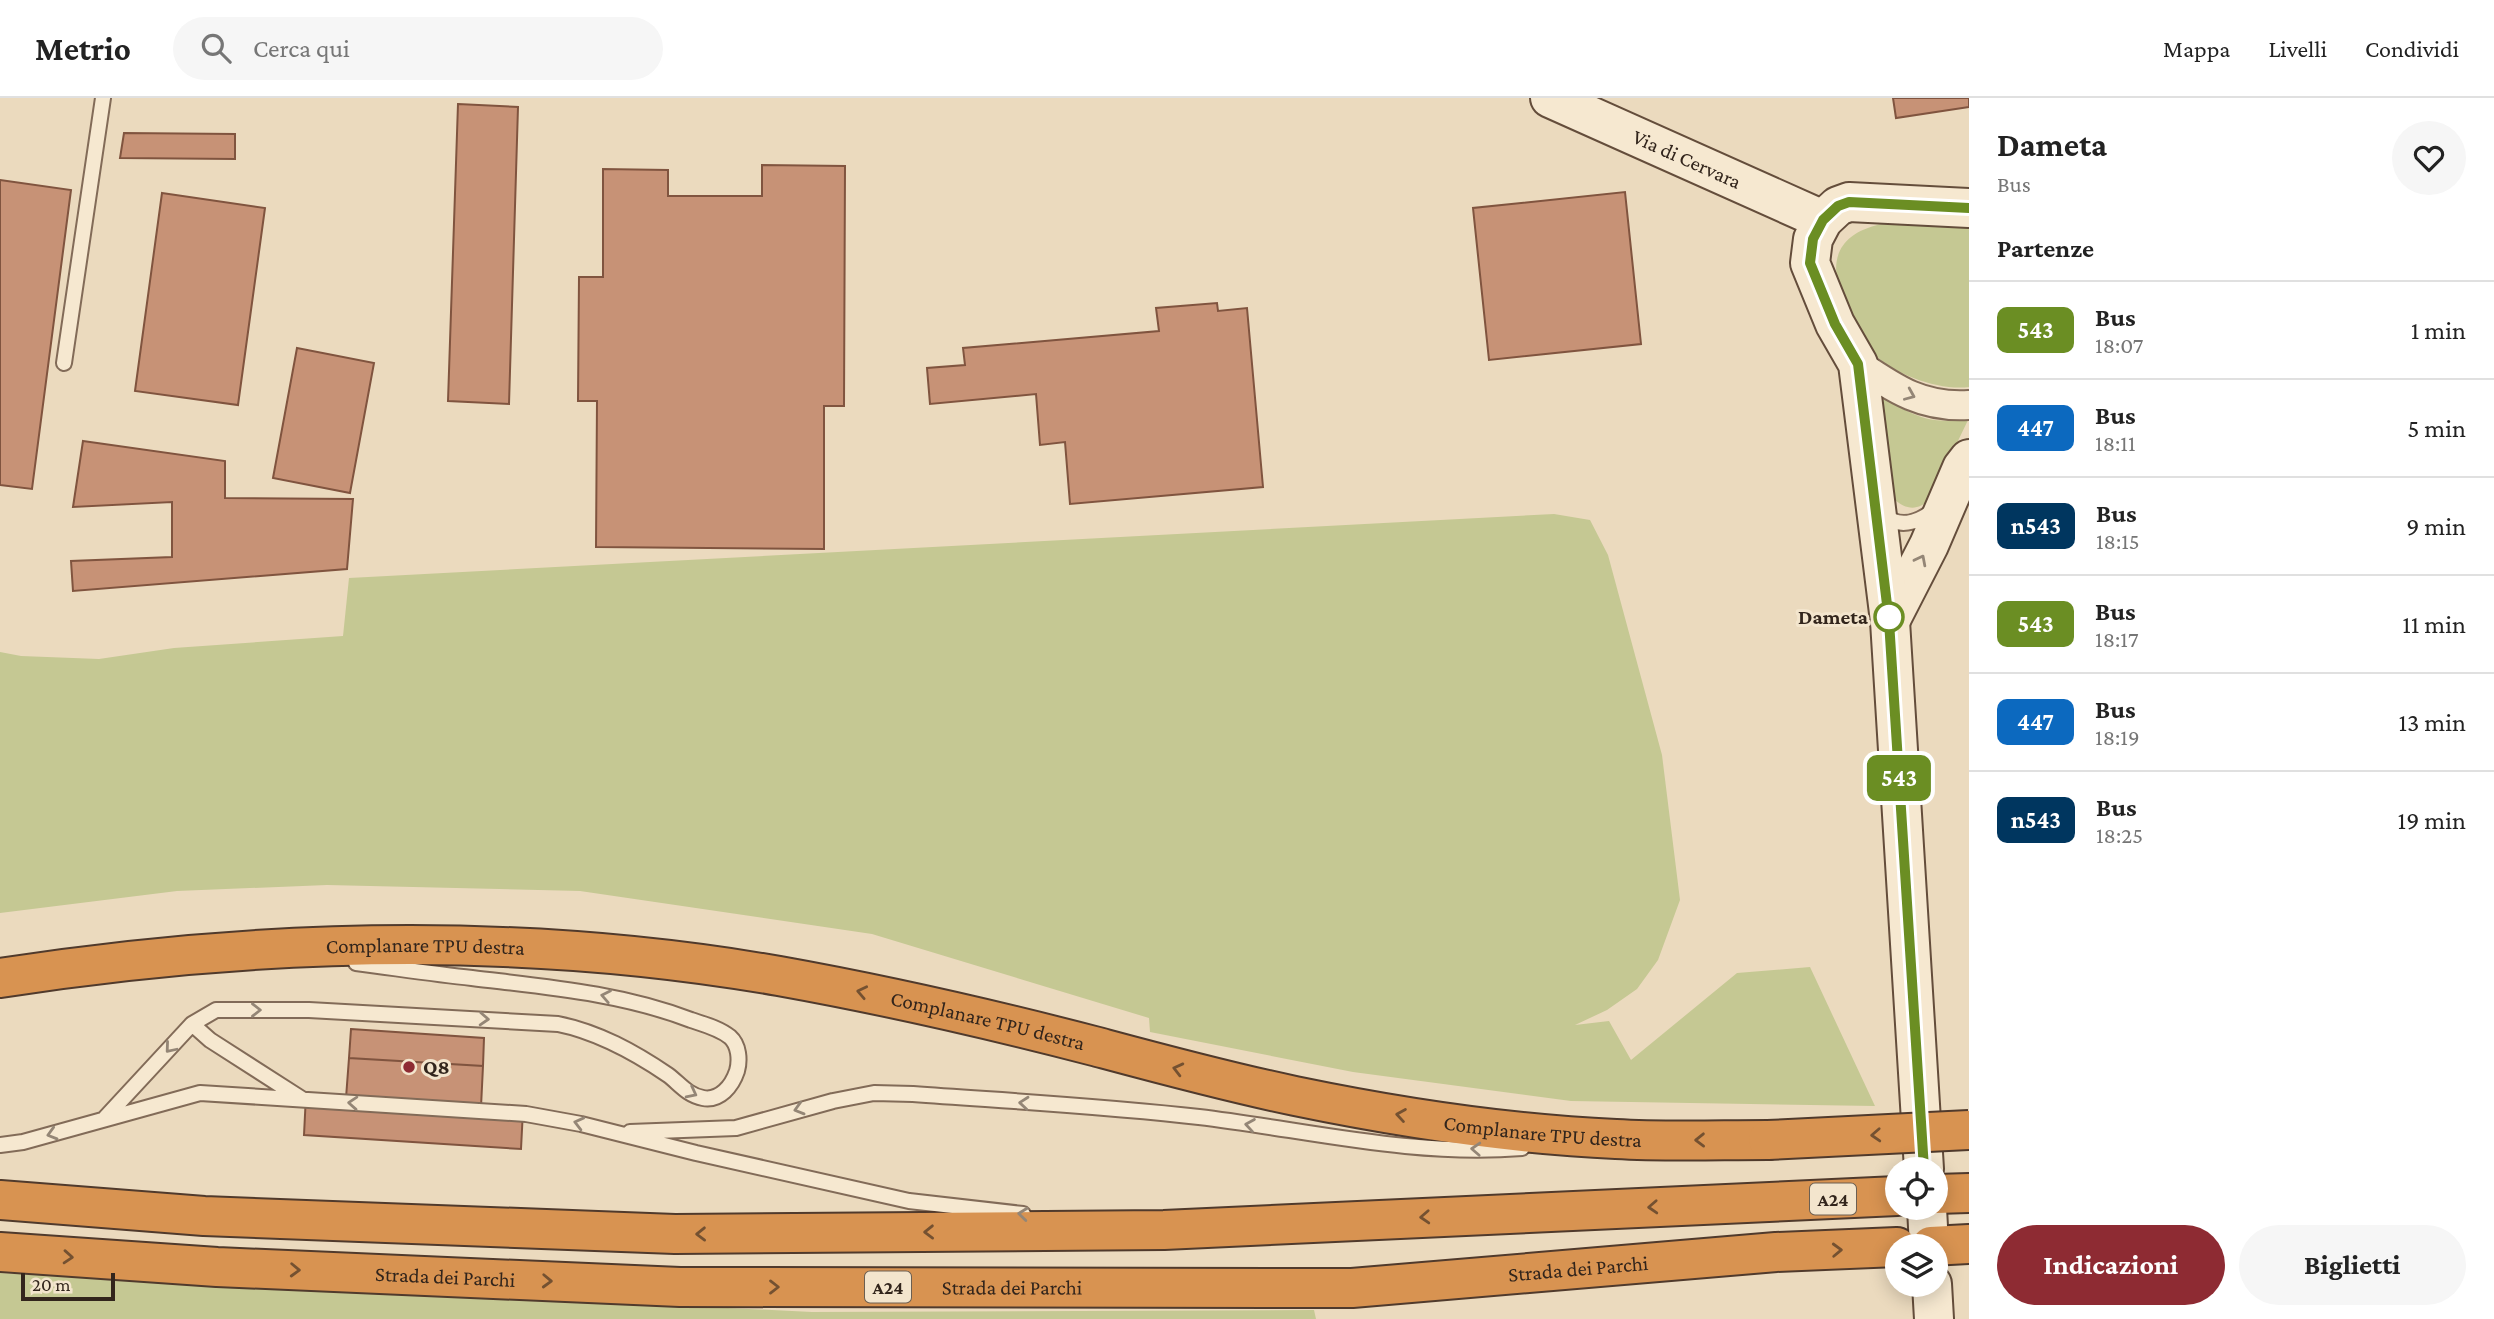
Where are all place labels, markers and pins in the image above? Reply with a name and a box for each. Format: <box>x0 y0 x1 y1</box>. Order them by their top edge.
marker: Dameta <box>1874 602 1904 632</box>
place label: Dameta <box>1798 605 1869 629</box>
place label: Q8 <box>423 1055 450 1079</box>
marker: Q8 <box>401 1059 417 1075</box>

